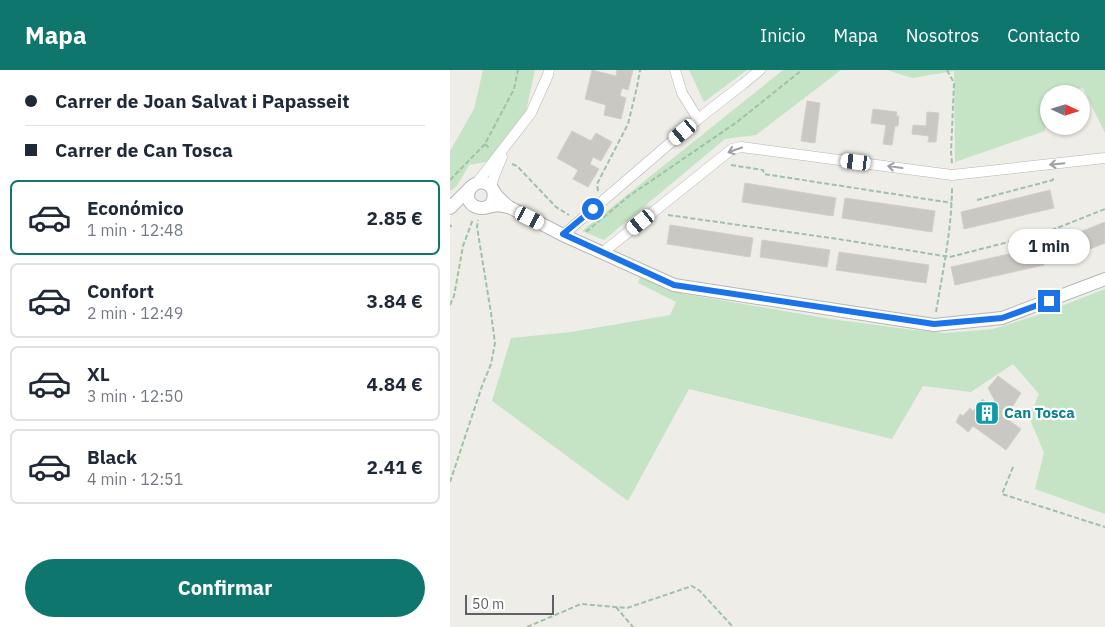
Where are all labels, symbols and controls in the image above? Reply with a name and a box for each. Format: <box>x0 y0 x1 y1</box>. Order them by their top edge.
text: Mapa <box>25 19 87 51</box>
text: Inicio <box>760 24 806 47</box>
text: Mapa <box>834 24 878 47</box>
text: Nosotros <box>906 24 979 47</box>
text: Contacto <box>1007 24 1080 47</box>
north arrow <box>1040 85 1090 135</box>
map controls <box>1040 85 1090 135</box>
text: Carrer de Joan Salvat i Papasseit <box>55 89 349 113</box>
car <box>666 117 699 147</box>
text: Carrer de Can Tosca <box>55 138 233 162</box>
one-way arrow <box>727 145 743 155</box>
car <box>840 153 871 171</box>
one-way arrow <box>1049 159 1065 168</box>
one-way arrow <box>887 162 903 172</box>
icon: car <box>27 195 72 240</box>
text: Económico <box>87 196 184 220</box>
route start <box>582 198 604 220</box>
car <box>513 205 546 231</box>
text: 2.85 € <box>367 206 423 230</box>
car <box>624 207 657 237</box>
text: 1 min · 12:48 <box>87 220 183 240</box>
callout: 1 min <box>1008 228 1090 264</box>
text: 1 min <box>1028 236 1070 256</box>
icon: car <box>27 278 72 323</box>
text: Confort <box>87 279 154 303</box>
text: 3.84 € <box>367 289 423 313</box>
route end <box>1038 290 1060 312</box>
text: 2 min · 12:49 <box>87 303 183 323</box>
icon: car <box>27 361 72 406</box>
text: XL <box>87 362 110 386</box>
text: 4.84 € <box>367 372 423 396</box>
text: 3 min · 12:50 <box>87 386 183 406</box>
building icon: Can Tosca <box>974 400 1000 426</box>
place label: Can Tosca <box>1004 403 1075 422</box>
icon: car <box>27 444 72 489</box>
text: Black <box>87 445 137 469</box>
text: 2.41 € <box>367 455 423 479</box>
text: 4 min · 12:51 <box>87 469 183 489</box>
button: Confirmar <box>25 559 425 617</box>
scale bar <box>465 592 554 615</box>
text: 50 m <box>472 595 504 613</box>

